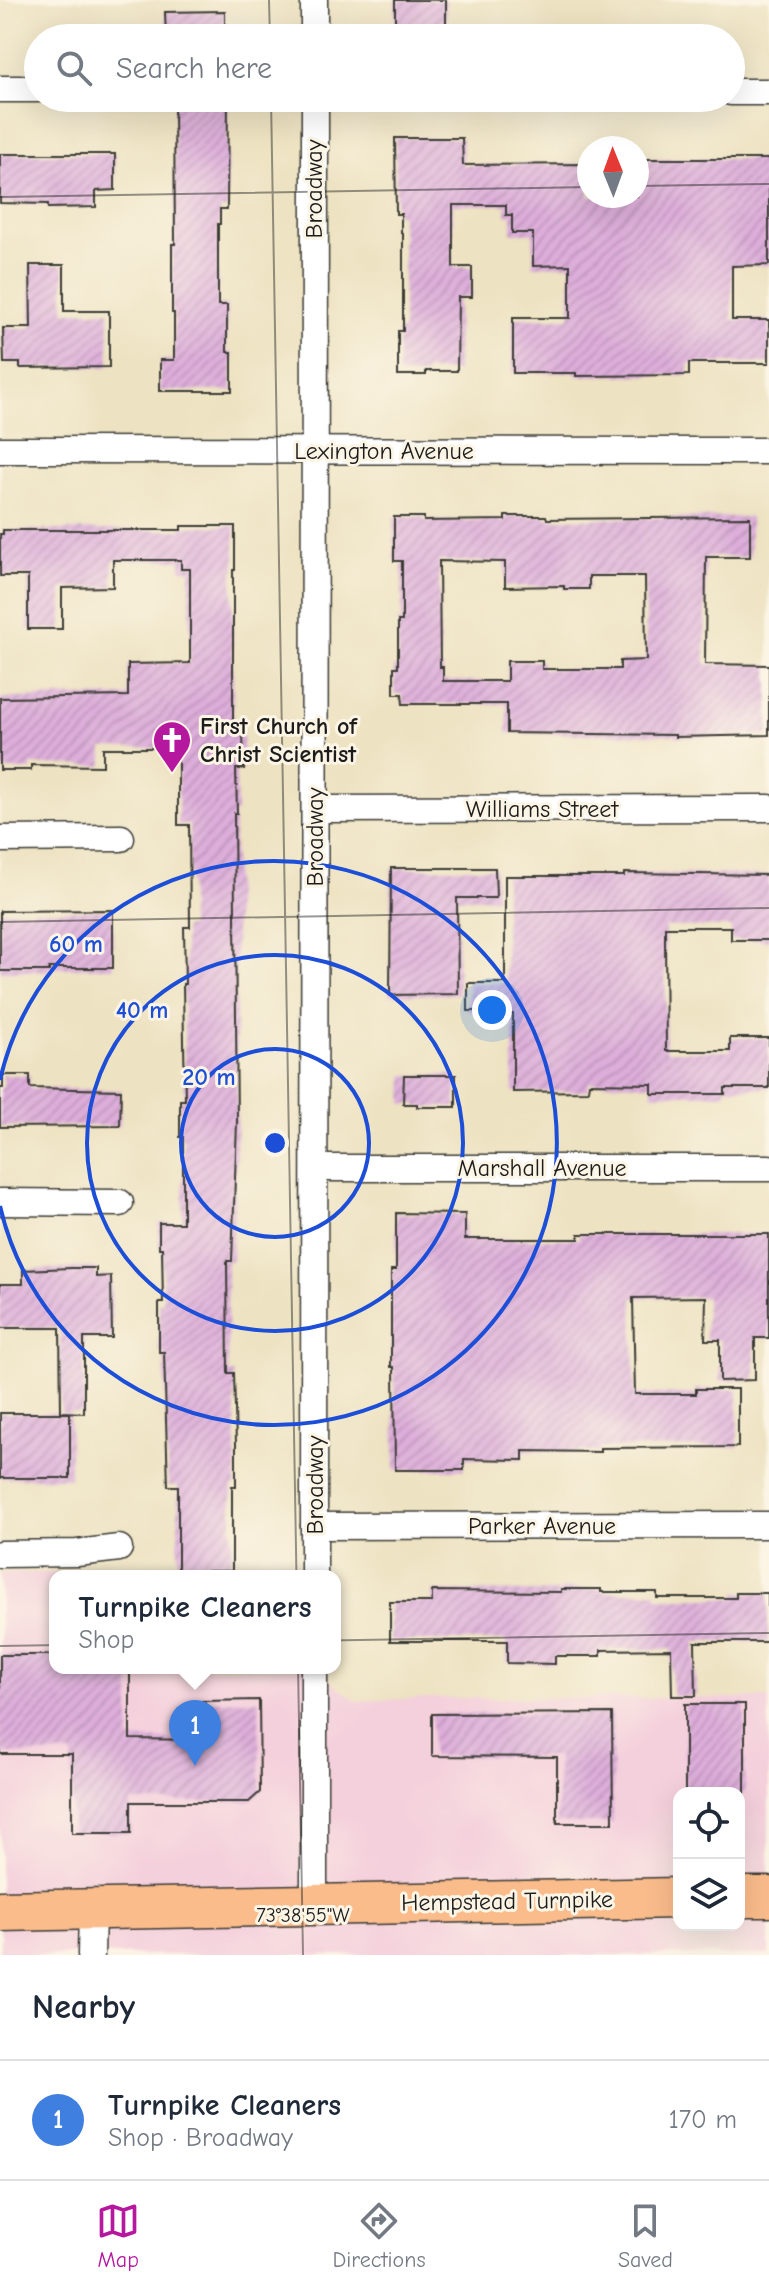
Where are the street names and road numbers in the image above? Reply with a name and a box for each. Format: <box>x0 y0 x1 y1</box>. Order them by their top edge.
street label: Broadway <box>300 139 328 238</box>
street label: Lexington Avenue <box>294 437 474 465</box>
street label: Broadway <box>301 787 329 886</box>
street label: Williams Street <box>466 795 619 823</box>
street label: Marshall Avenue <box>458 1154 626 1182</box>
street label: Broadway <box>301 1435 329 1534</box>
street label: Parker Avenue <box>468 1512 616 1540</box>
street label: Hempstead Turnpike <box>401 1885 613 1917</box>

